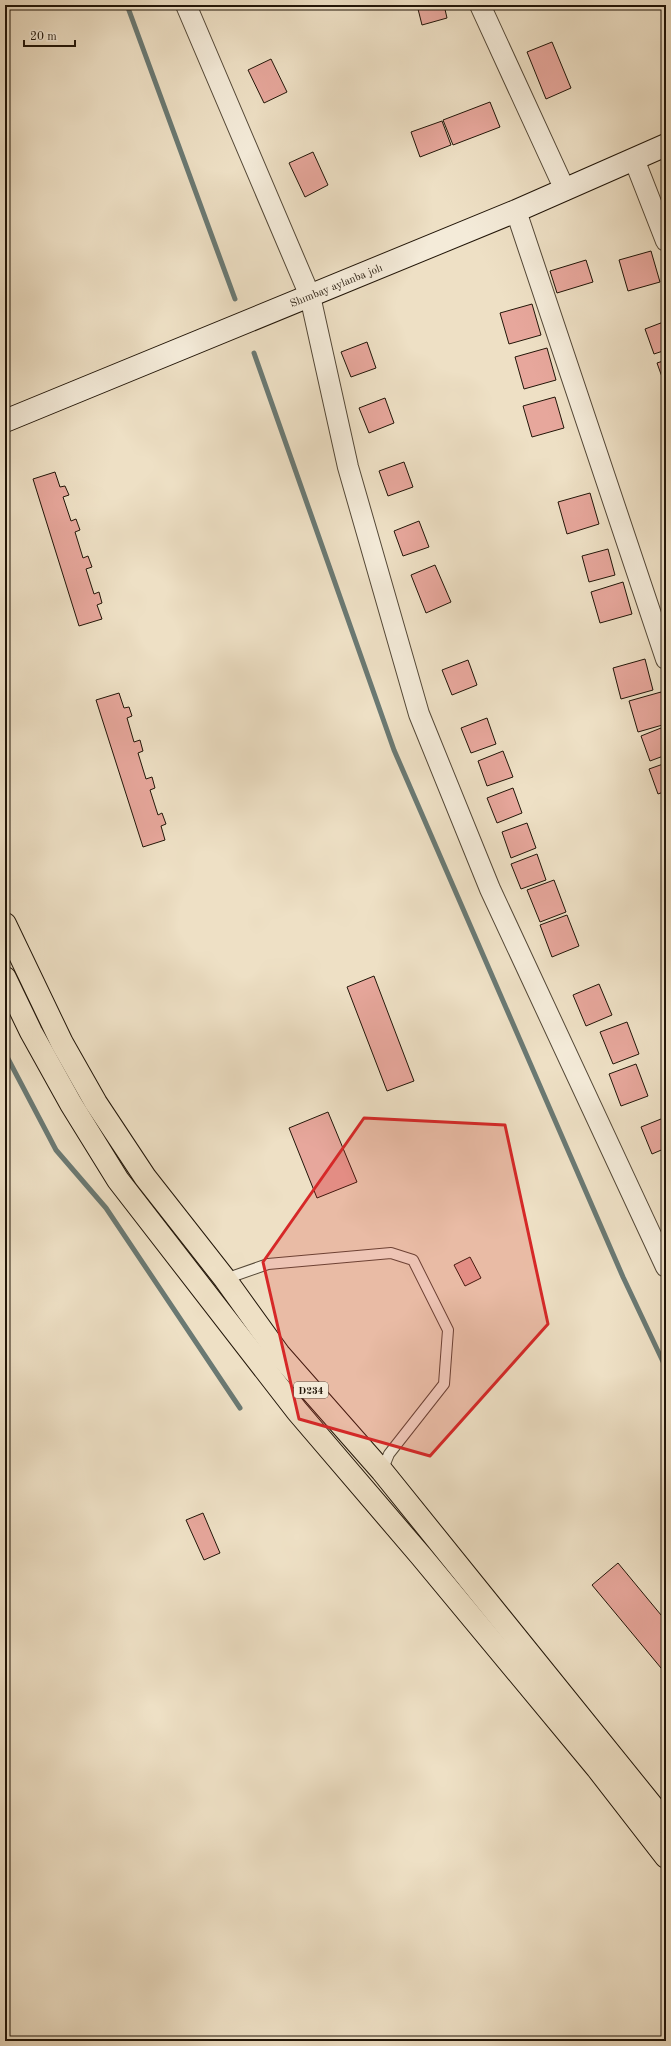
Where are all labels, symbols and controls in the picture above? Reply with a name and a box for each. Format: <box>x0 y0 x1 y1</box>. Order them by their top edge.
scale bar <box>24 22 75 48</box>
text: 20 m <box>30 31 57 43</box>
street label: Shımbay aylanba jolı <box>289 263 384 310</box>
road number: D234 <box>294 1382 328 1398</box>

